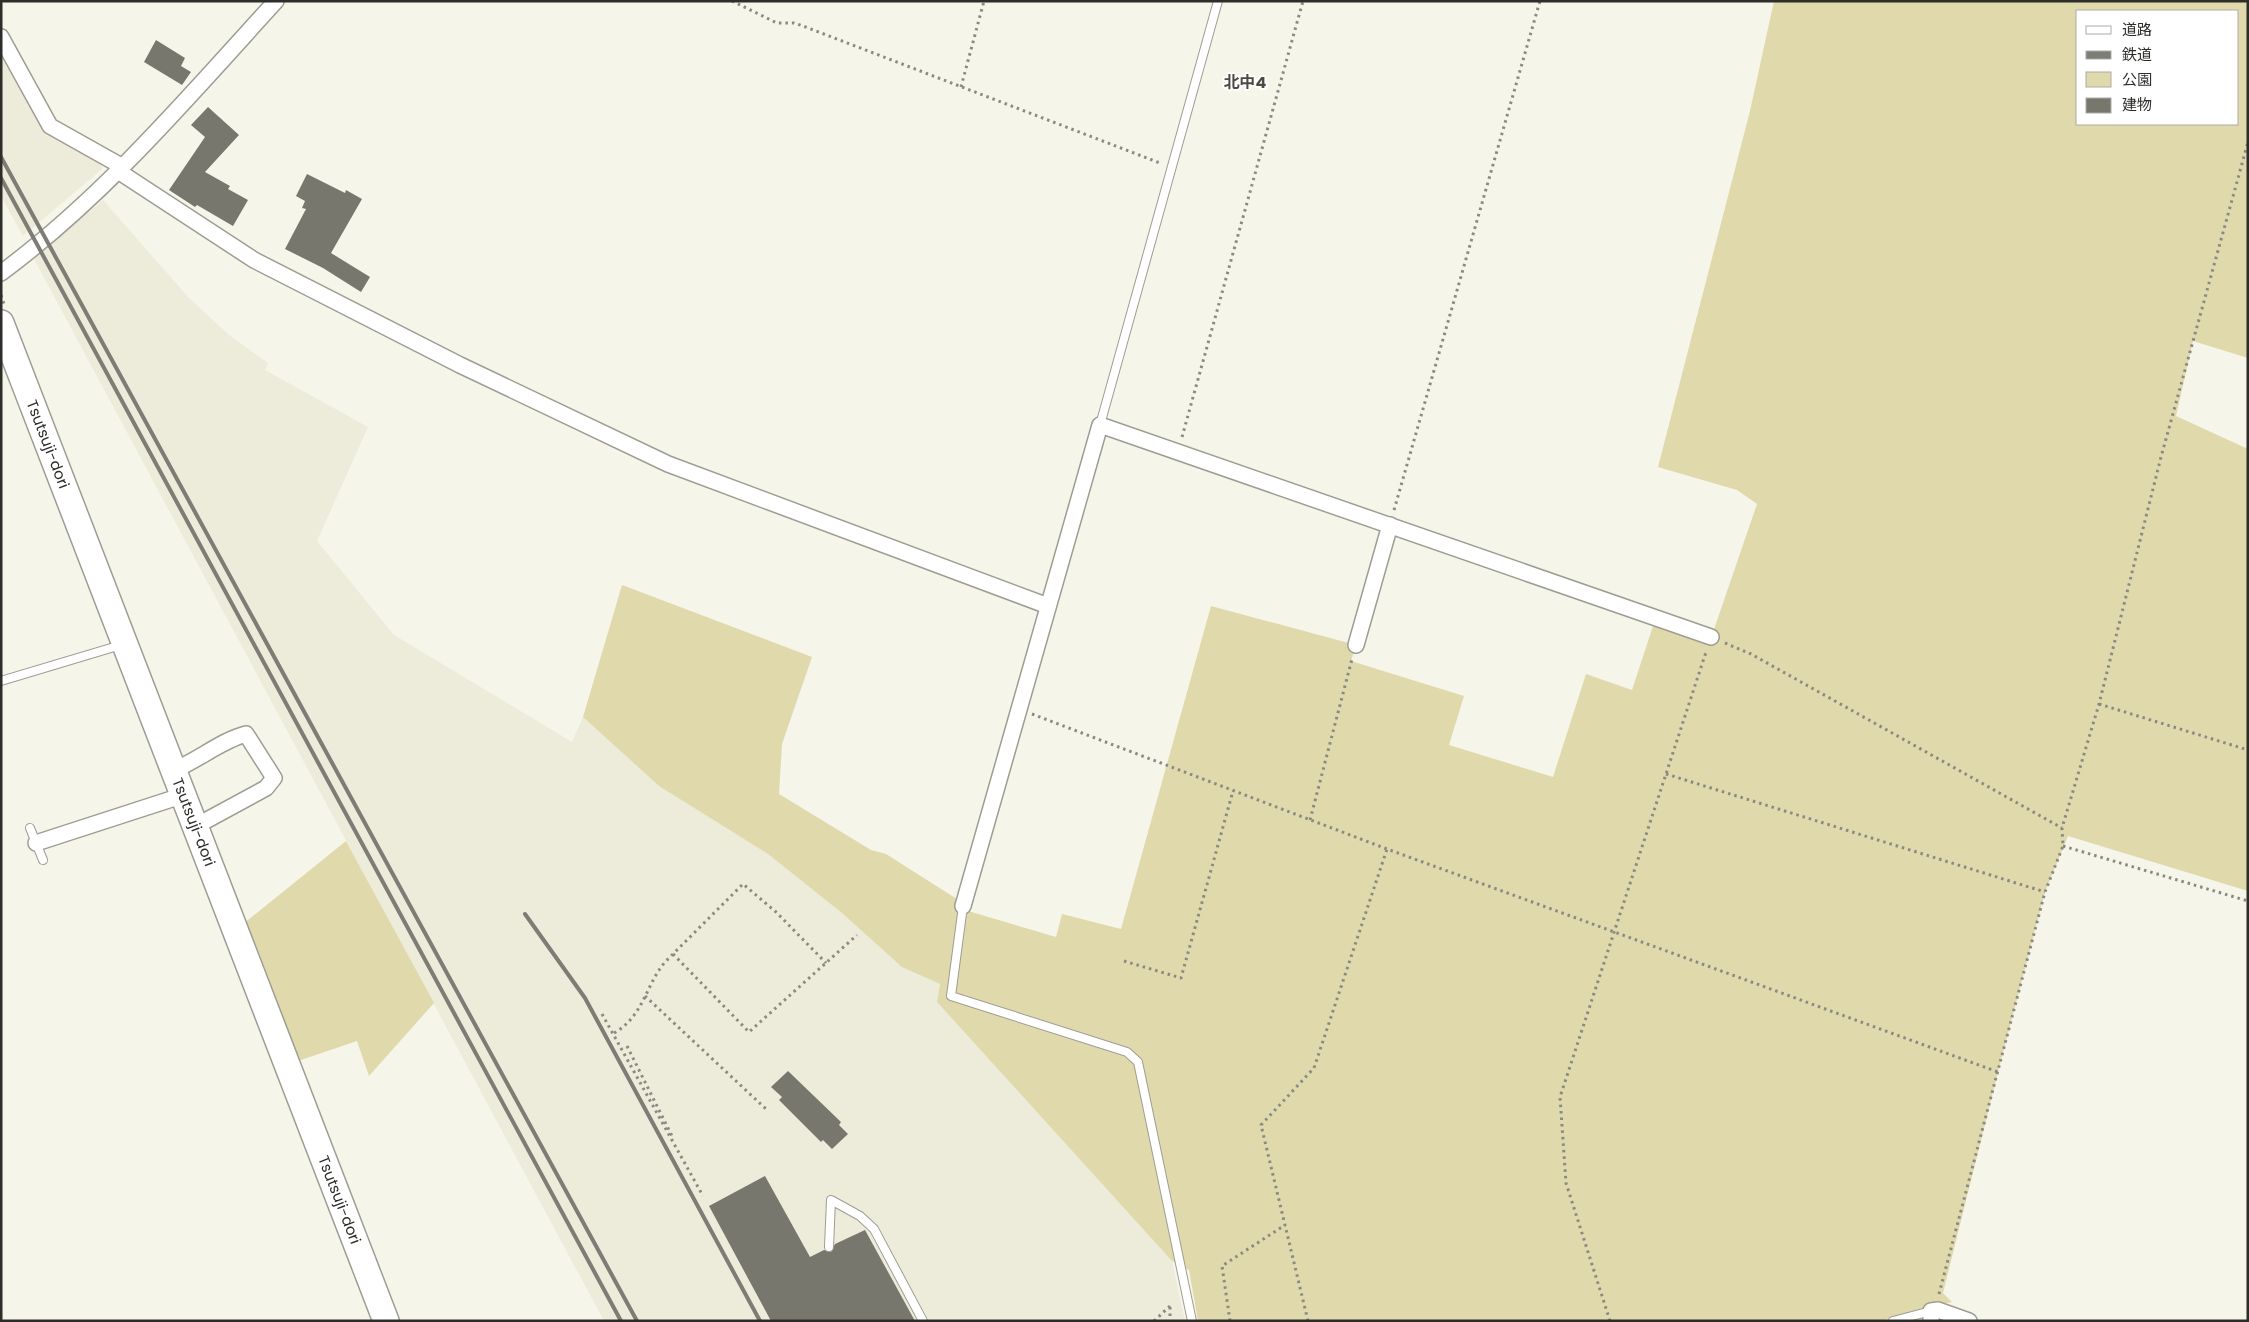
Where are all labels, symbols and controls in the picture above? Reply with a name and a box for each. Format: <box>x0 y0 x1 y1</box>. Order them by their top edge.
legend <box>2076 10 2239 125</box>
text: 道路 <box>2122 19 2152 40</box>
text: 鉄道 <box>2122 44 2152 65</box>
text: 公園 <box>2122 69 2152 90</box>
district label: 北中4 <box>1224 71 1267 94</box>
text: 建物 <box>2122 94 2152 115</box>
street label: Tsutsuji-dori <box>22 397 75 491</box>
street label: Tsutsuji-dori <box>167 775 221 869</box>
street label: Tsutsuji-dori <box>313 1153 366 1247</box>

